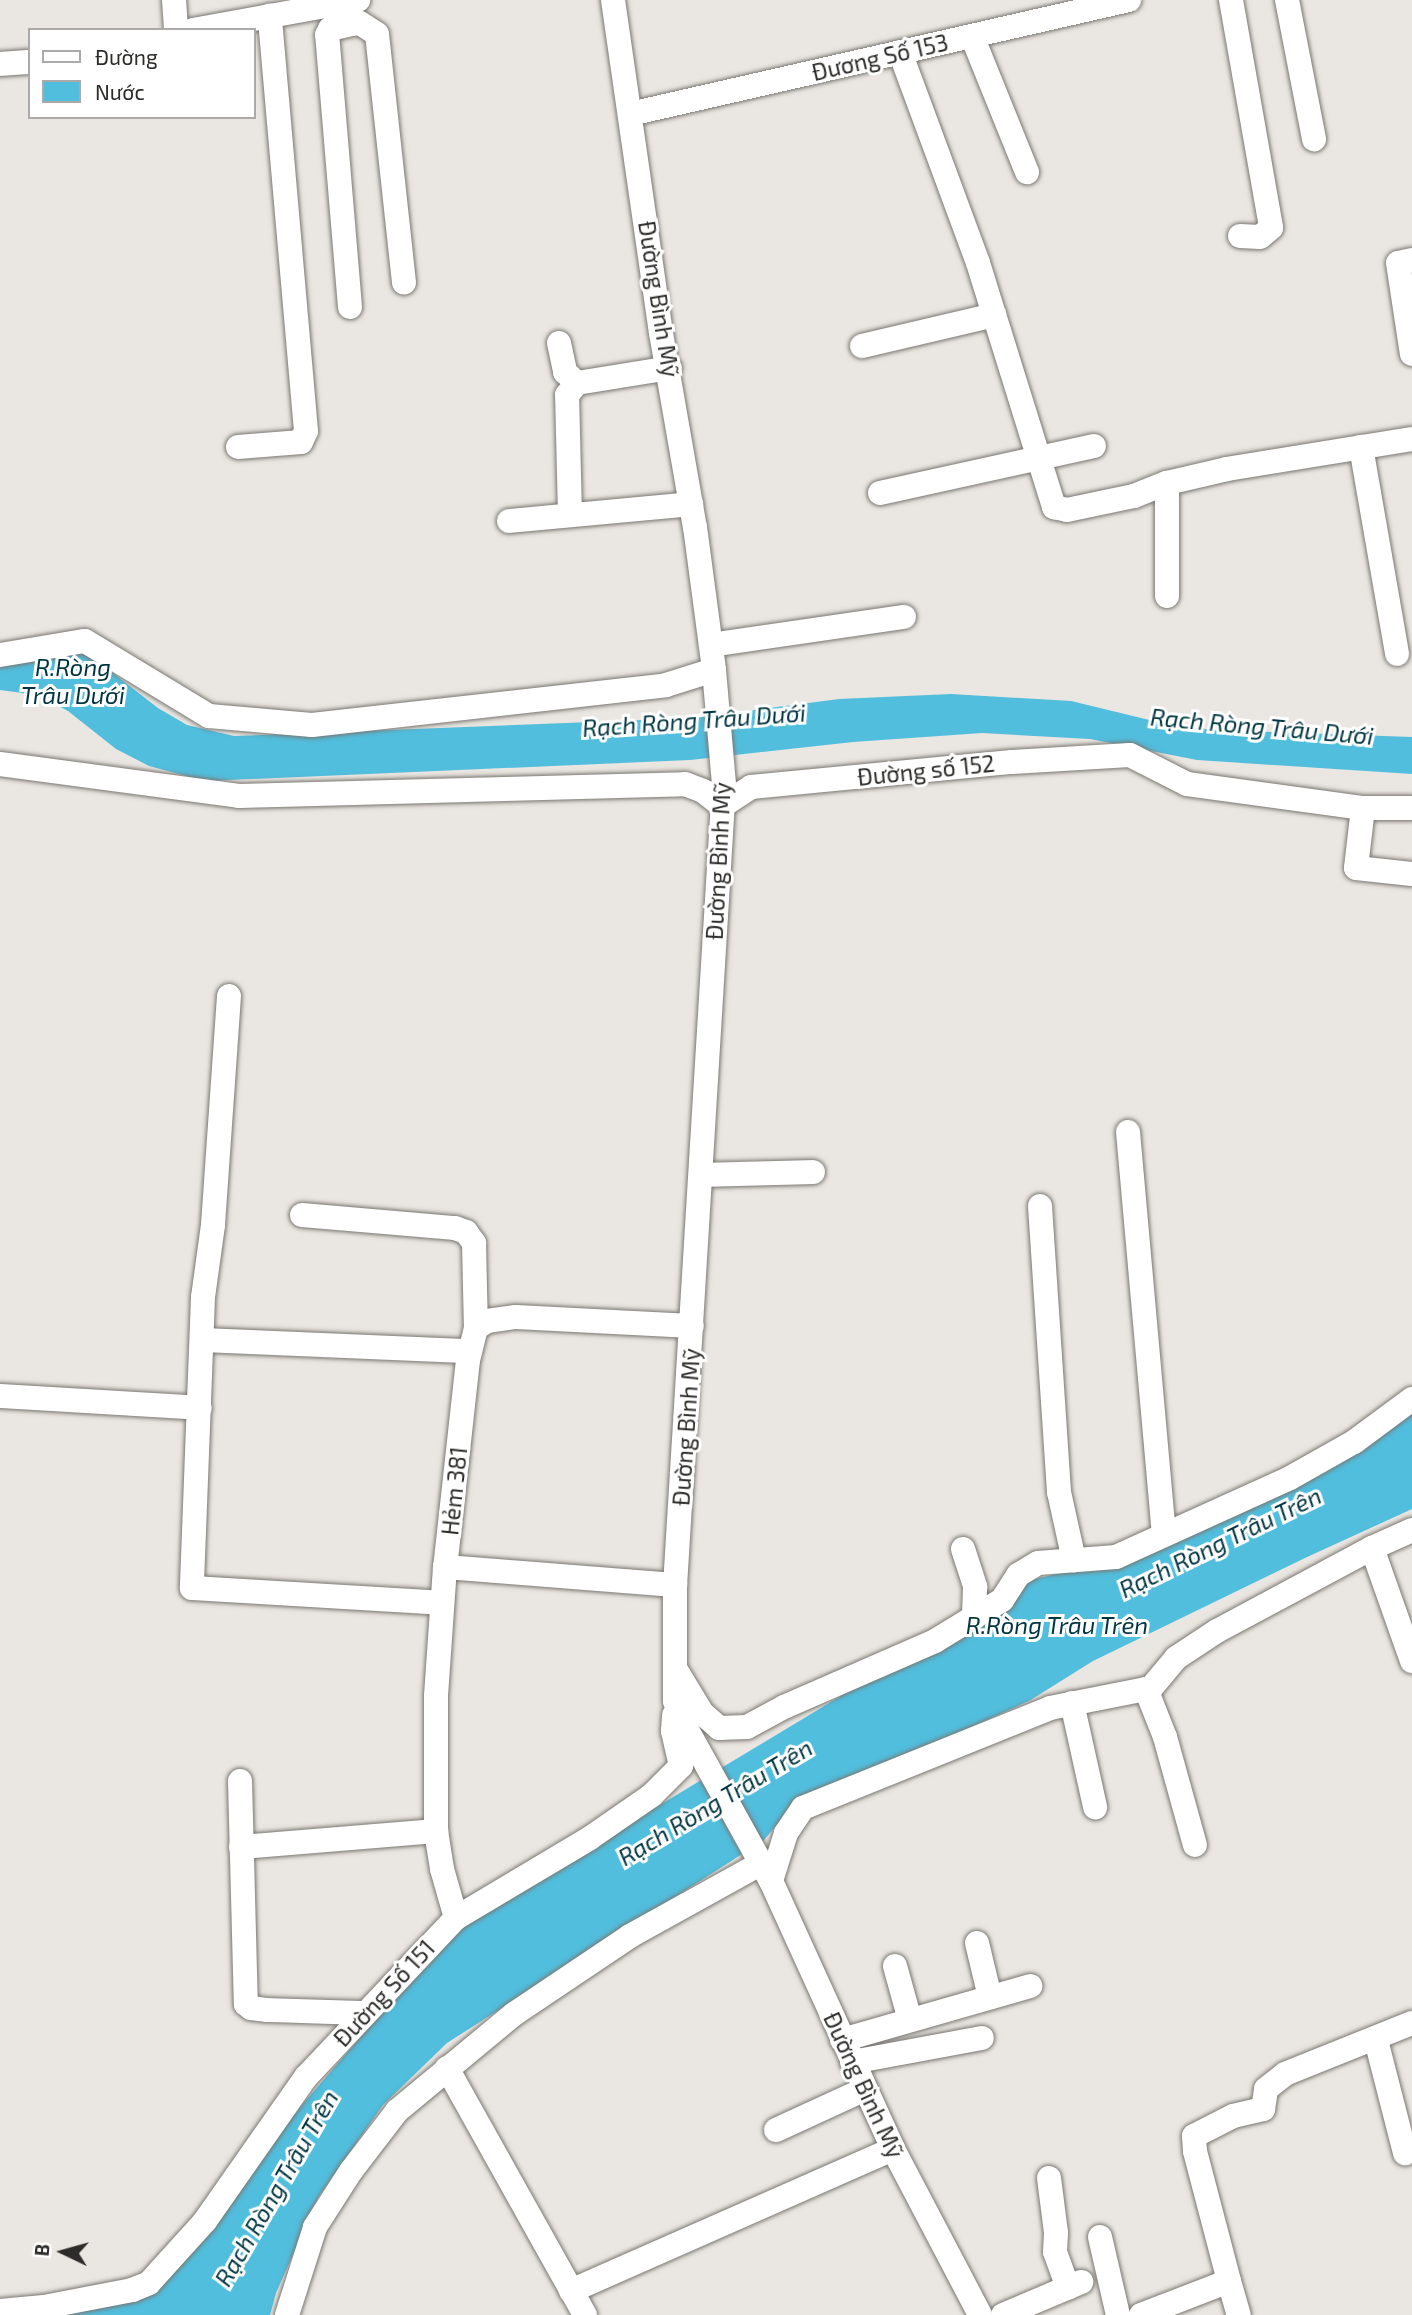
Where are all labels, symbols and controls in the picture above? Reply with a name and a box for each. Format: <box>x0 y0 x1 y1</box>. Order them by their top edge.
legend <box>28 28 256 119</box>
street label: Đương Số 153 <box>809 28 951 86</box>
text: Đường <box>95 44 158 69</box>
text: Nước <box>95 79 145 104</box>
street label: Đường Bình Mỹ <box>633 219 685 379</box>
water label: R.Ròng Trâu Dưới <box>21 653 125 709</box>
water label: Rạch Ròng Trâu Dưới <box>581 698 807 742</box>
water label: Rạch Ròng Trâu Dưới <box>1149 702 1375 750</box>
street label: Đường số 152 <box>856 749 996 791</box>
street label: Đường Bình Mỹ <box>700 781 736 941</box>
street label: Đường Bình Mỹ <box>667 1347 705 1507</box>
street label: Hẻm 381 <box>436 1445 472 1537</box>
water label: Rạch Ròng Trâu Trên <box>1114 1480 1326 1604</box>
water label: R.Ròng Trâu Trên <box>965 1611 1149 1639</box>
water label: Rạch Ròng Trâu Trên <box>612 1732 818 1872</box>
street label: Đường Số 151 <box>328 1934 440 2052</box>
street label: Đường Bình Mỹ <box>818 2008 910 2162</box>
water label: Rạch Ròng Trâu Trên <box>208 2084 344 2292</box>
north arrow <box>28 2217 98 2287</box>
text: B <box>30 2243 54 2257</box>

